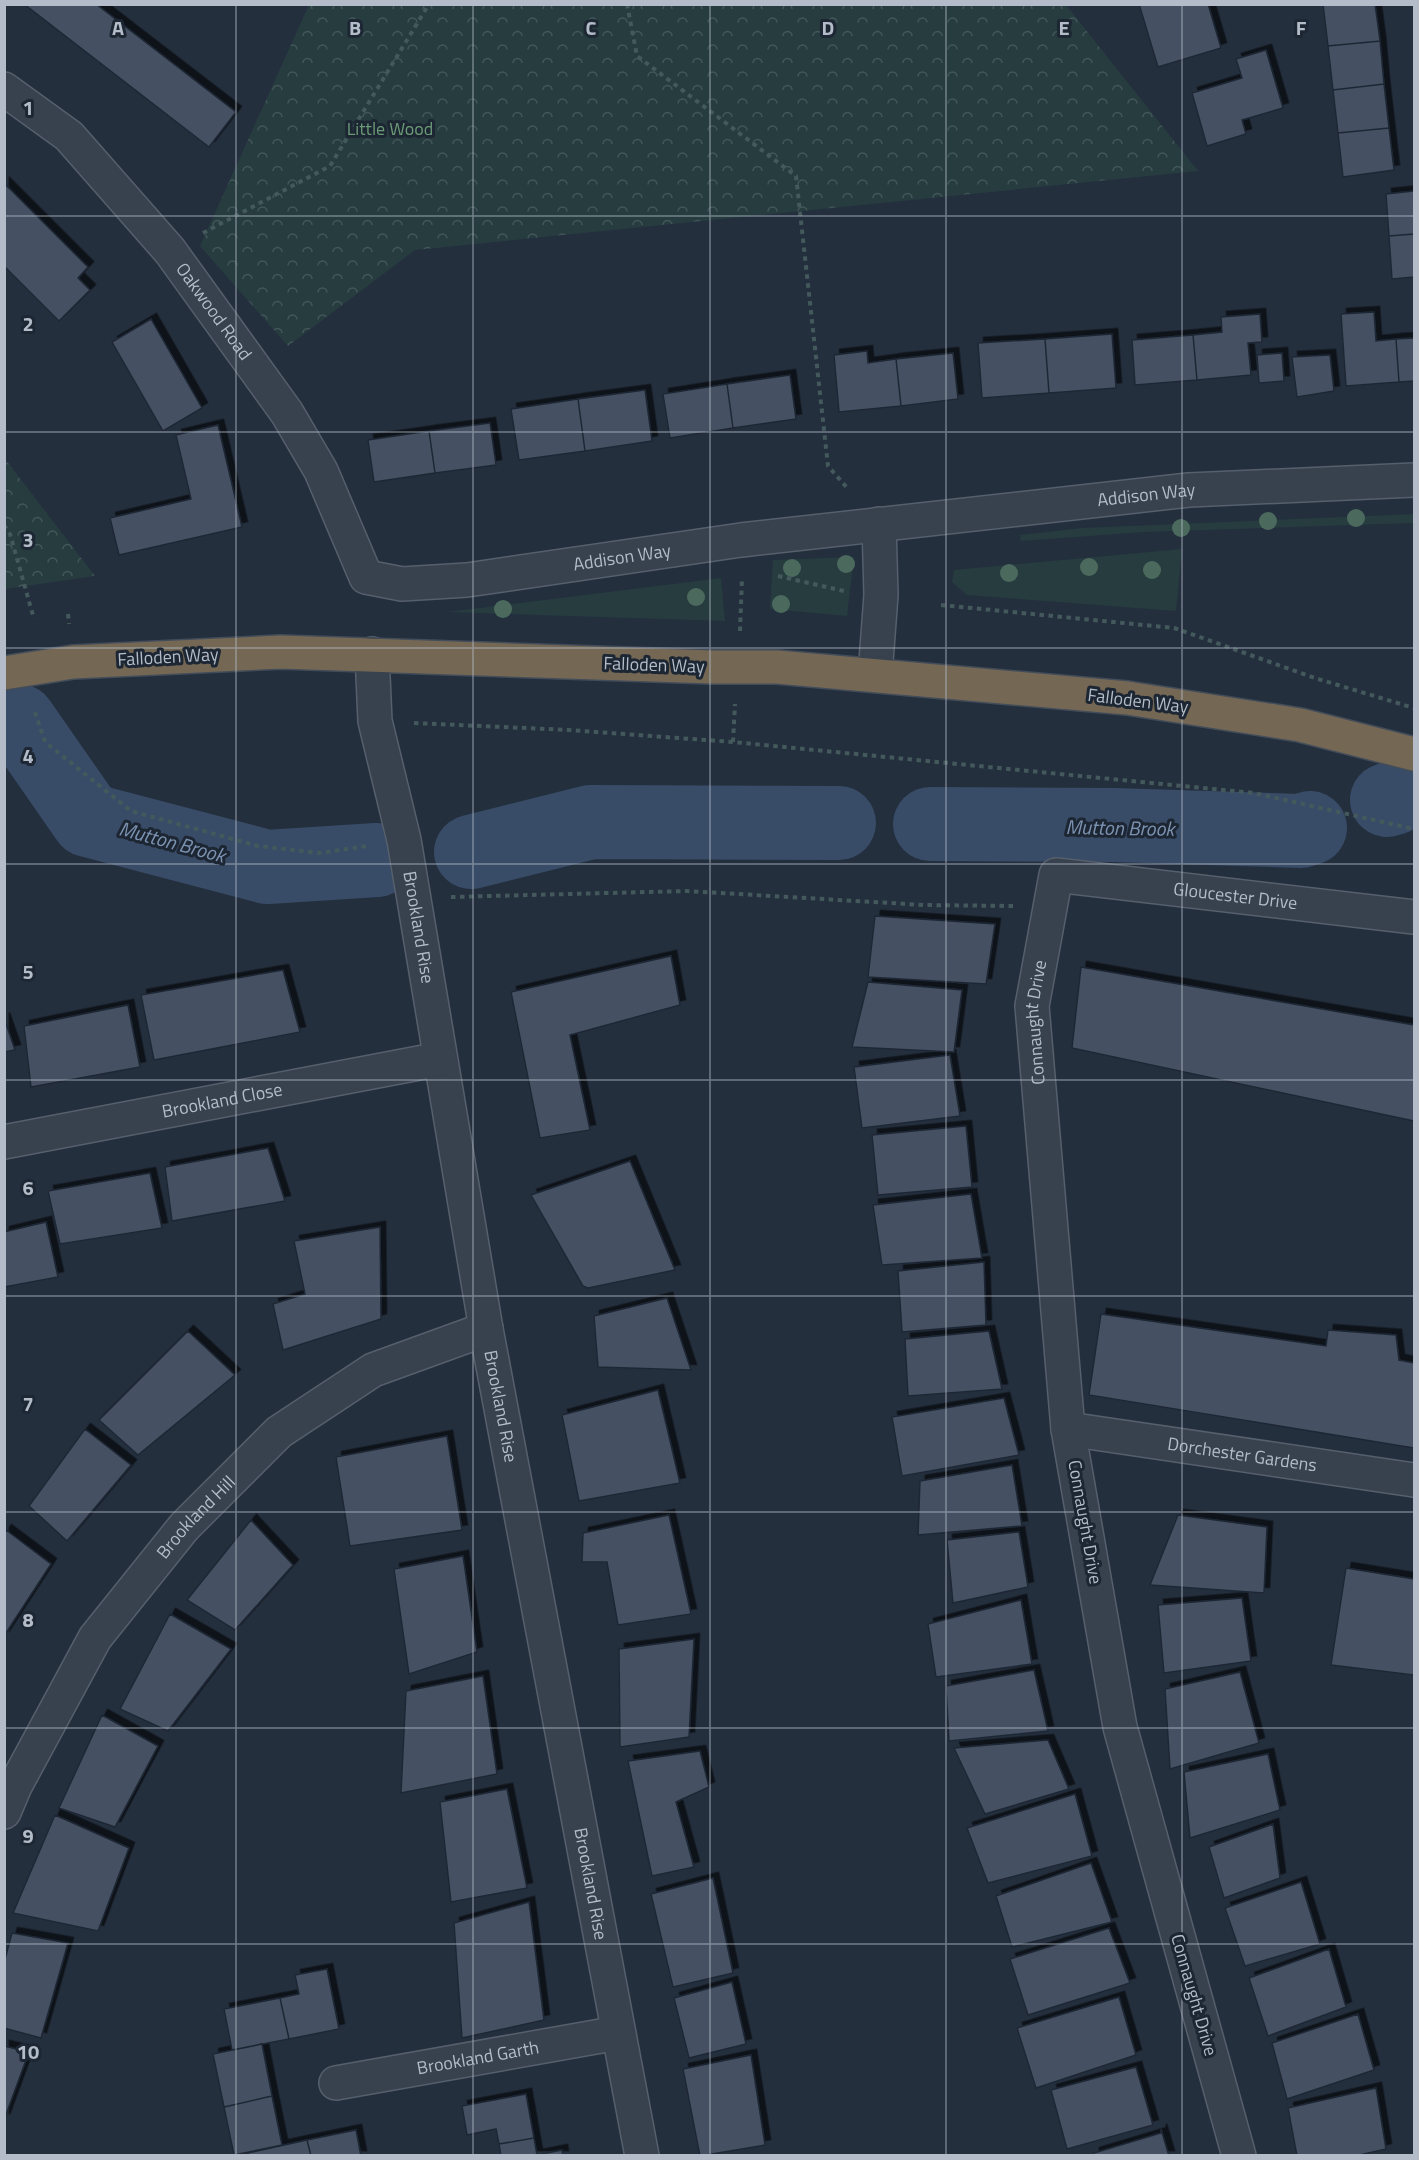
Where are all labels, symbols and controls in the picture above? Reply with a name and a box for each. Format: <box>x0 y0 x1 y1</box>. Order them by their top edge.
text: A <box>112 12 124 43</box>
text: B <box>349 12 361 43</box>
text: C <box>586 12 597 43</box>
text: D <box>822 12 834 43</box>
text: E <box>1058 12 1070 43</box>
text: F <box>1296 12 1307 43</box>
text: 1 <box>22 92 34 123</box>
park label: Little Wood <box>347 115 433 142</box>
street label: Oakwood Road <box>170 257 259 366</box>
text: 2 <box>22 308 34 339</box>
street label: Addison Way <box>1096 476 1196 513</box>
text: 3 <box>22 524 34 555</box>
street label: Addison Way <box>571 536 673 577</box>
street label: Falloden Way <box>117 640 220 673</box>
street label: Falloden Way <box>603 649 705 680</box>
street label: Falloden Way <box>1086 681 1190 720</box>
text: 4 <box>22 740 34 771</box>
water label: Mutton Brook <box>1065 811 1177 844</box>
water label: Mutton Brook <box>116 812 231 871</box>
street label: Brookland Rise <box>396 869 442 985</box>
street label: Gloucester Drive <box>1172 875 1299 916</box>
text: 5 <box>22 956 34 987</box>
street label: Connaught Drive <box>1018 958 1053 1086</box>
street label: Brookland Close <box>159 1075 285 1125</box>
text: 6 <box>22 1172 34 1203</box>
street label: Brookland Rise <box>477 1348 525 1465</box>
text: 7 <box>22 1388 34 1419</box>
street label: Dorchester Gardens <box>1166 1430 1319 1479</box>
street label: Connaught Drive <box>1061 1458 1110 1586</box>
street label: Brookland Hill <box>150 1469 241 1564</box>
text: 8 <box>22 1604 34 1635</box>
text: 9 <box>22 1820 34 1851</box>
street label: Brookland Rise <box>567 1825 615 1942</box>
street label: Connaught Drive <box>1164 1931 1225 2059</box>
street label: Brookland Garth <box>415 2033 541 2081</box>
text: 10 <box>17 2036 39 2067</box>

